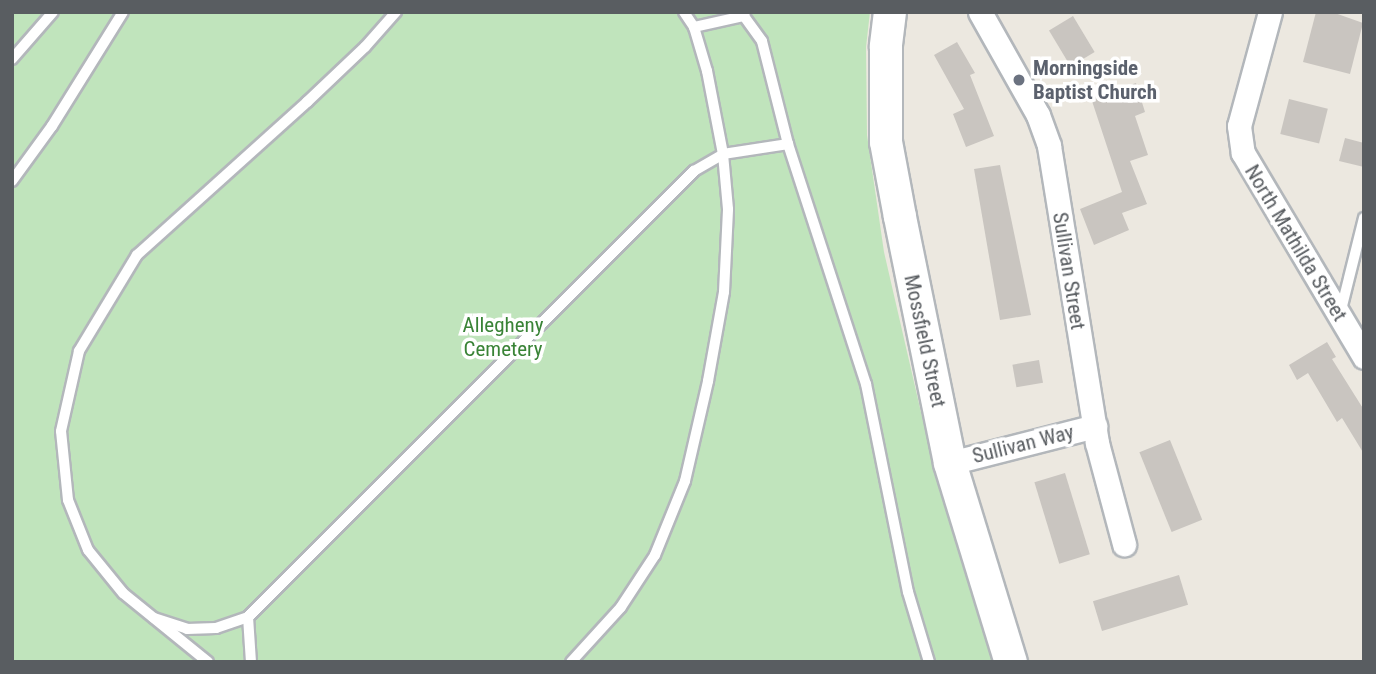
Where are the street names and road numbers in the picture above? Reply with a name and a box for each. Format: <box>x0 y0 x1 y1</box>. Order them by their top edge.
street label: North Mathilda Street <box>1239 160 1353 326</box>
street label: Sullivan Street <box>1047 210 1091 332</box>
street label: Mossfield Street <box>899 272 951 410</box>
street label: Sullivan Way <box>970 419 1076 469</box>

